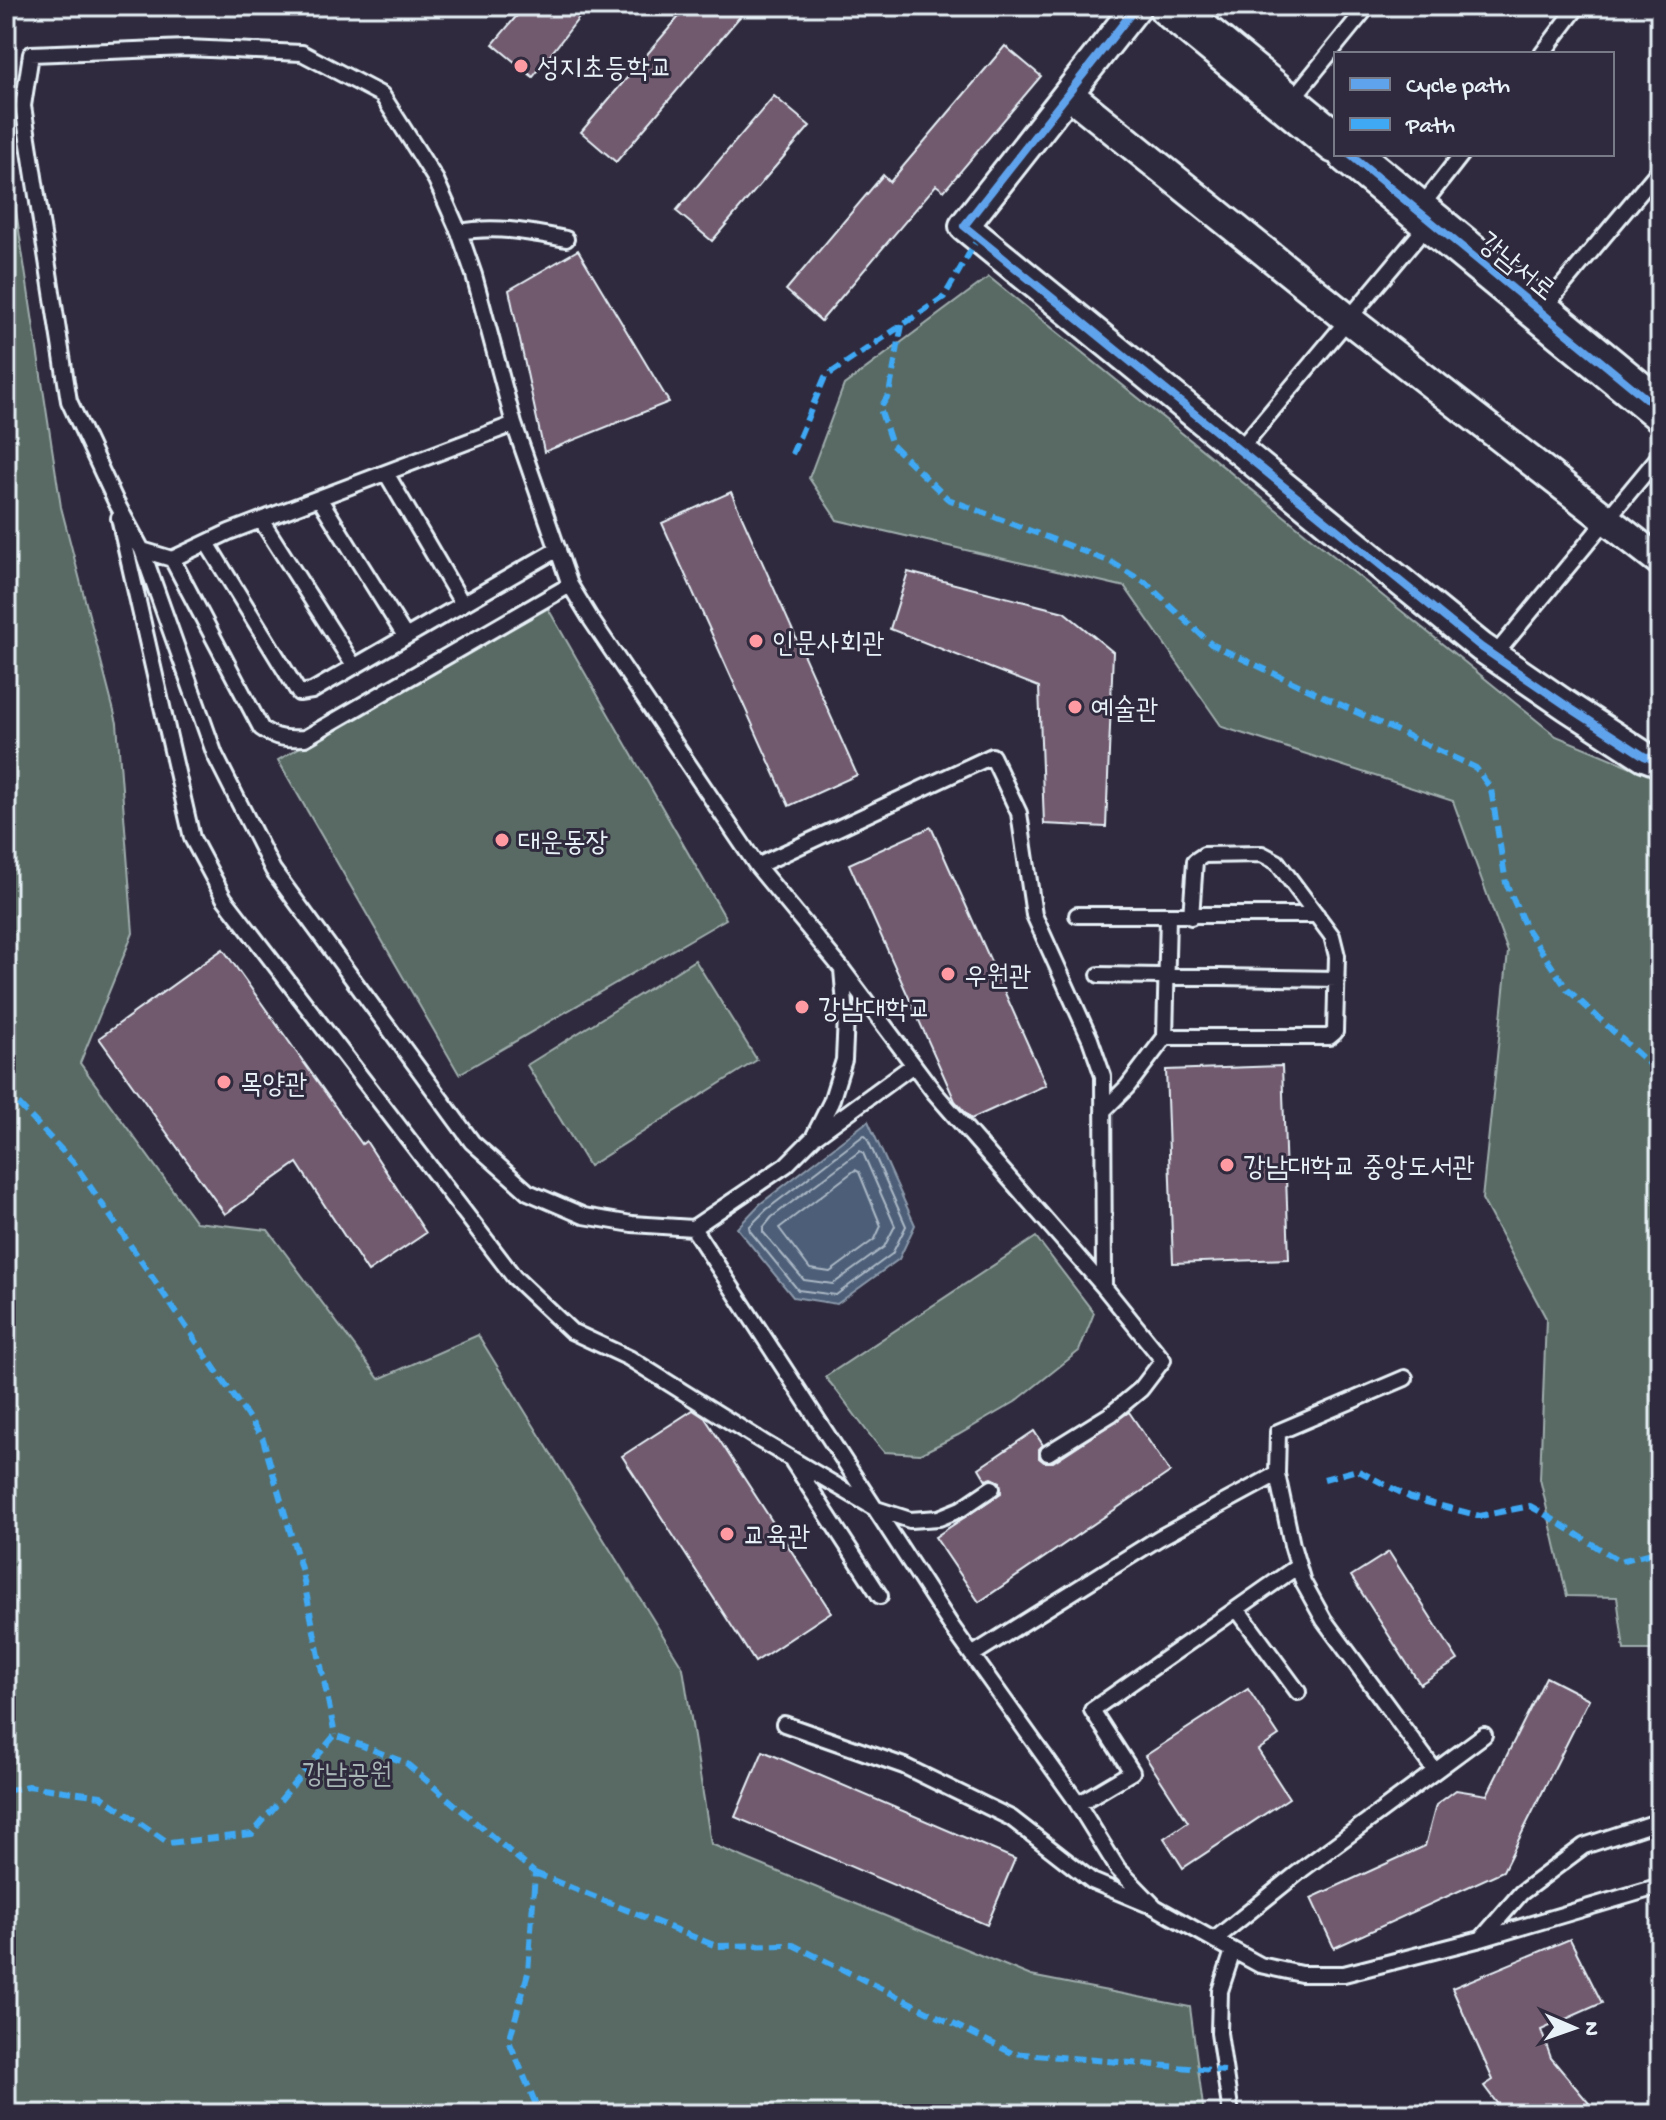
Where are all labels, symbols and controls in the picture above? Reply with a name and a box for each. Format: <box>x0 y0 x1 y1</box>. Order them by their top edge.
legend <box>1334 52 1614 156</box>
place label: 성지초등학교 <box>537 54 672 87</box>
marker: 성지초등학교 <box>512 57 530 75</box>
text: Cycle path <box>1406 73 1510 102</box>
text: Path <box>1405 113 1455 142</box>
street label: 강남서로 <box>1470 227 1561 310</box>
place label: 인문사회관 <box>772 629 885 662</box>
marker: 인문사회관 <box>747 632 765 650</box>
place label: 예술관 <box>1091 695 1159 728</box>
marker: 예술관 <box>1066 698 1084 716</box>
place label: 대운동장 <box>518 828 609 861</box>
marker: 대운동장 <box>493 831 511 849</box>
place label: 우원관 <box>964 962 1032 995</box>
marker: 우원관 <box>939 965 957 983</box>
place label: 강남대학교 <box>818 995 931 1028</box>
marker: 강남대학교 <box>793 998 811 1016</box>
place label: 목양관 <box>240 1070 308 1103</box>
marker: 목양관 <box>215 1073 233 1091</box>
place label: 강남대학교 중앙도서관 <box>1243 1153 1475 1186</box>
marker: 강남대학교 중앙도서관 <box>1218 1156 1236 1174</box>
place label: 교육관 <box>743 1522 811 1555</box>
marker: 교육관 <box>718 1525 736 1543</box>
park label: 강남공원 <box>302 1760 392 1793</box>
north arrow <box>1534 1988 1614 2068</box>
text: N <box>1577 2021 1603 2036</box>

